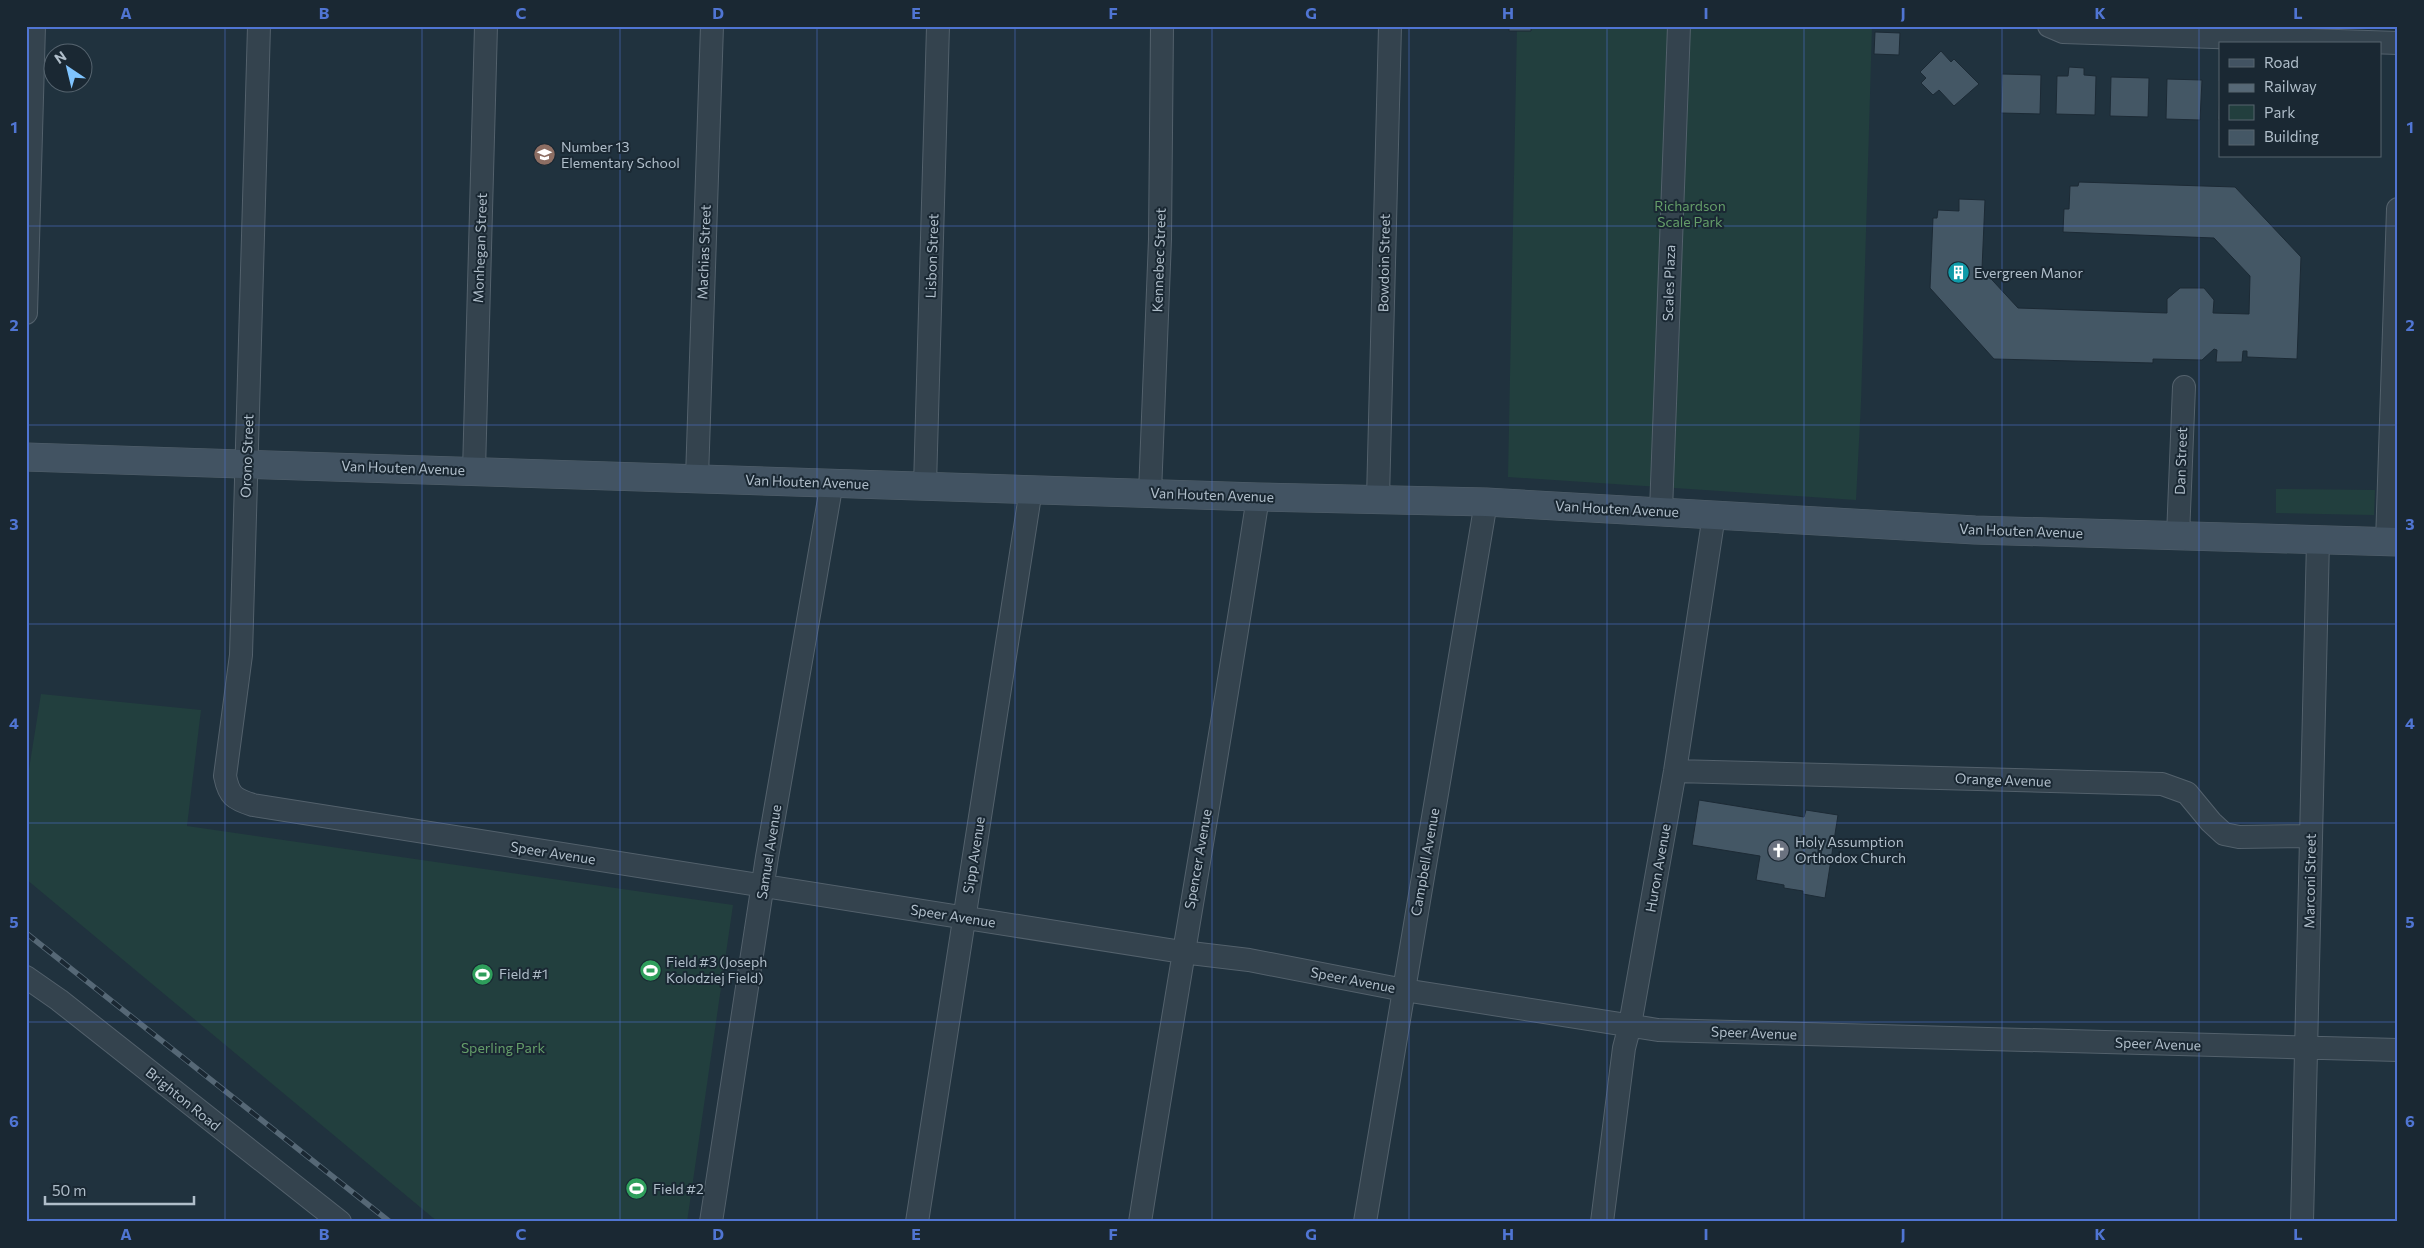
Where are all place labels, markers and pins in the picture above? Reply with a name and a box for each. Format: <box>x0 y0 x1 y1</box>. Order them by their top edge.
place label: Number 13 Elementary School <box>561 138 680 171</box>
school or university icon: Number 13 Elementary School <box>533 143 557 167</box>
building icon: Evergreen Manor <box>1946 261 1970 285</box>
place label: Evergreen Manor <box>1974 264 2083 281</box>
place label: Holy Assumption Orthodox Church <box>1795 833 1906 866</box>
church icon: Holy Assumption Orthodox Church <box>1767 838 1791 862</box>
place label: Field #3 (Joseph Kolodziej Field) <box>666 953 767 986</box>
sports icon: Field #3 (Joseph Kolodziej Field) <box>638 958 662 982</box>
sports icon: Field #1 <box>471 962 495 986</box>
place label: Field #1 <box>499 965 548 982</box>
sports icon: Field #2 <box>625 1177 649 1201</box>
place label: Field #2 <box>653 1180 704 1197</box>

